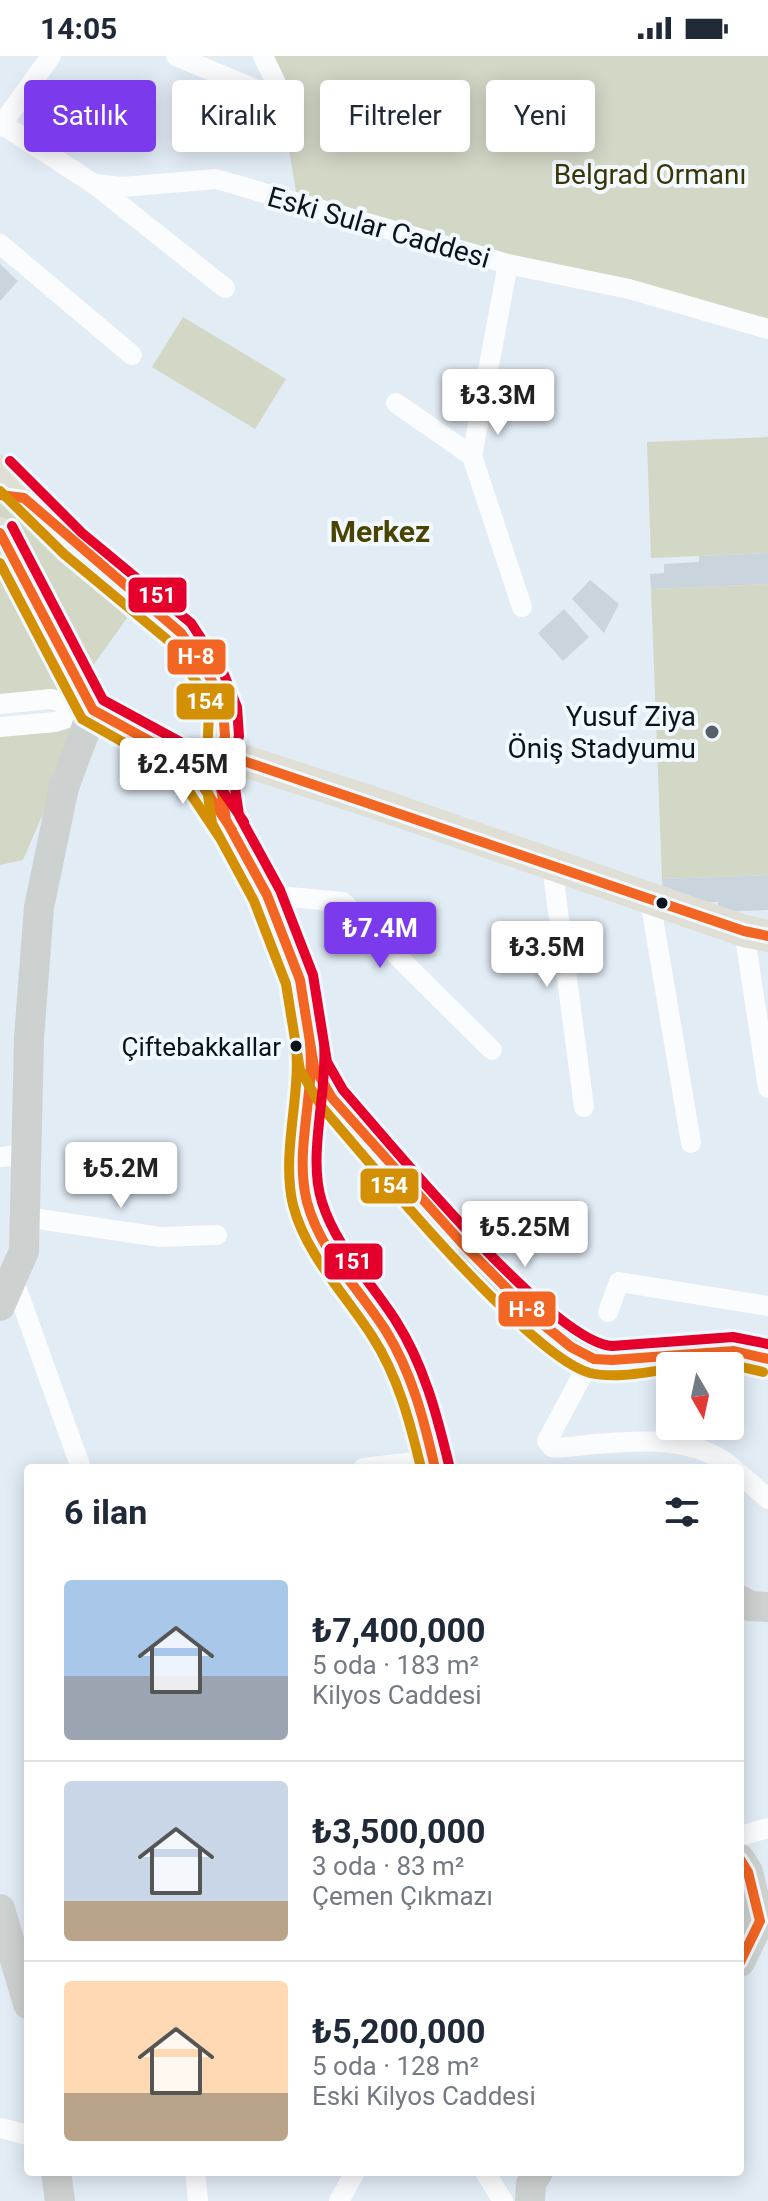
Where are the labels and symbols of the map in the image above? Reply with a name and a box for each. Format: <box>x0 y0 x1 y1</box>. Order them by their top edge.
park label: Belgrad Ormanı <box>554 158 746 191</box>
street label: Eski Sular Caddesi <box>264 180 494 275</box>
pin: ₺3.3M <box>442 369 554 437</box>
district label: Merkez <box>330 514 430 549</box>
line badge: 151 <box>127 576 188 614</box>
text: 151 <box>138 583 176 608</box>
line badge: H-8 <box>166 638 227 676</box>
text: H-8 <box>178 644 214 669</box>
line badge: 154 <box>175 682 236 721</box>
text: 154 <box>186 689 224 714</box>
place label: Yusuf Ziya Öniş Stadyumu <box>508 700 696 765</box>
marker: Yusuf Ziya Öniş Stadyumu <box>703 723 721 741</box>
pin: ₺2.45M <box>118 738 248 806</box>
unlabelled marker <box>654 895 670 911</box>
pin: ₺7.4M <box>324 902 436 970</box>
pin: ₺3.5M <box>491 921 603 989</box>
place label: Çiftebakkallar <box>122 1032 281 1062</box>
marker: Çiftebakkallar <box>288 1038 304 1054</box>
pin: ₺5.2M <box>65 1142 177 1210</box>
line badge: 154 <box>359 1167 420 1205</box>
text: 154 <box>370 1173 408 1198</box>
pin: ₺5.25M <box>460 1201 590 1269</box>
line badge: 151 <box>323 1242 384 1281</box>
text: 151 <box>334 1249 372 1274</box>
line badge: H-8 <box>497 1290 557 1328</box>
text: H-8 <box>509 1297 545 1322</box>
north arrow <box>656 1352 744 1440</box>

